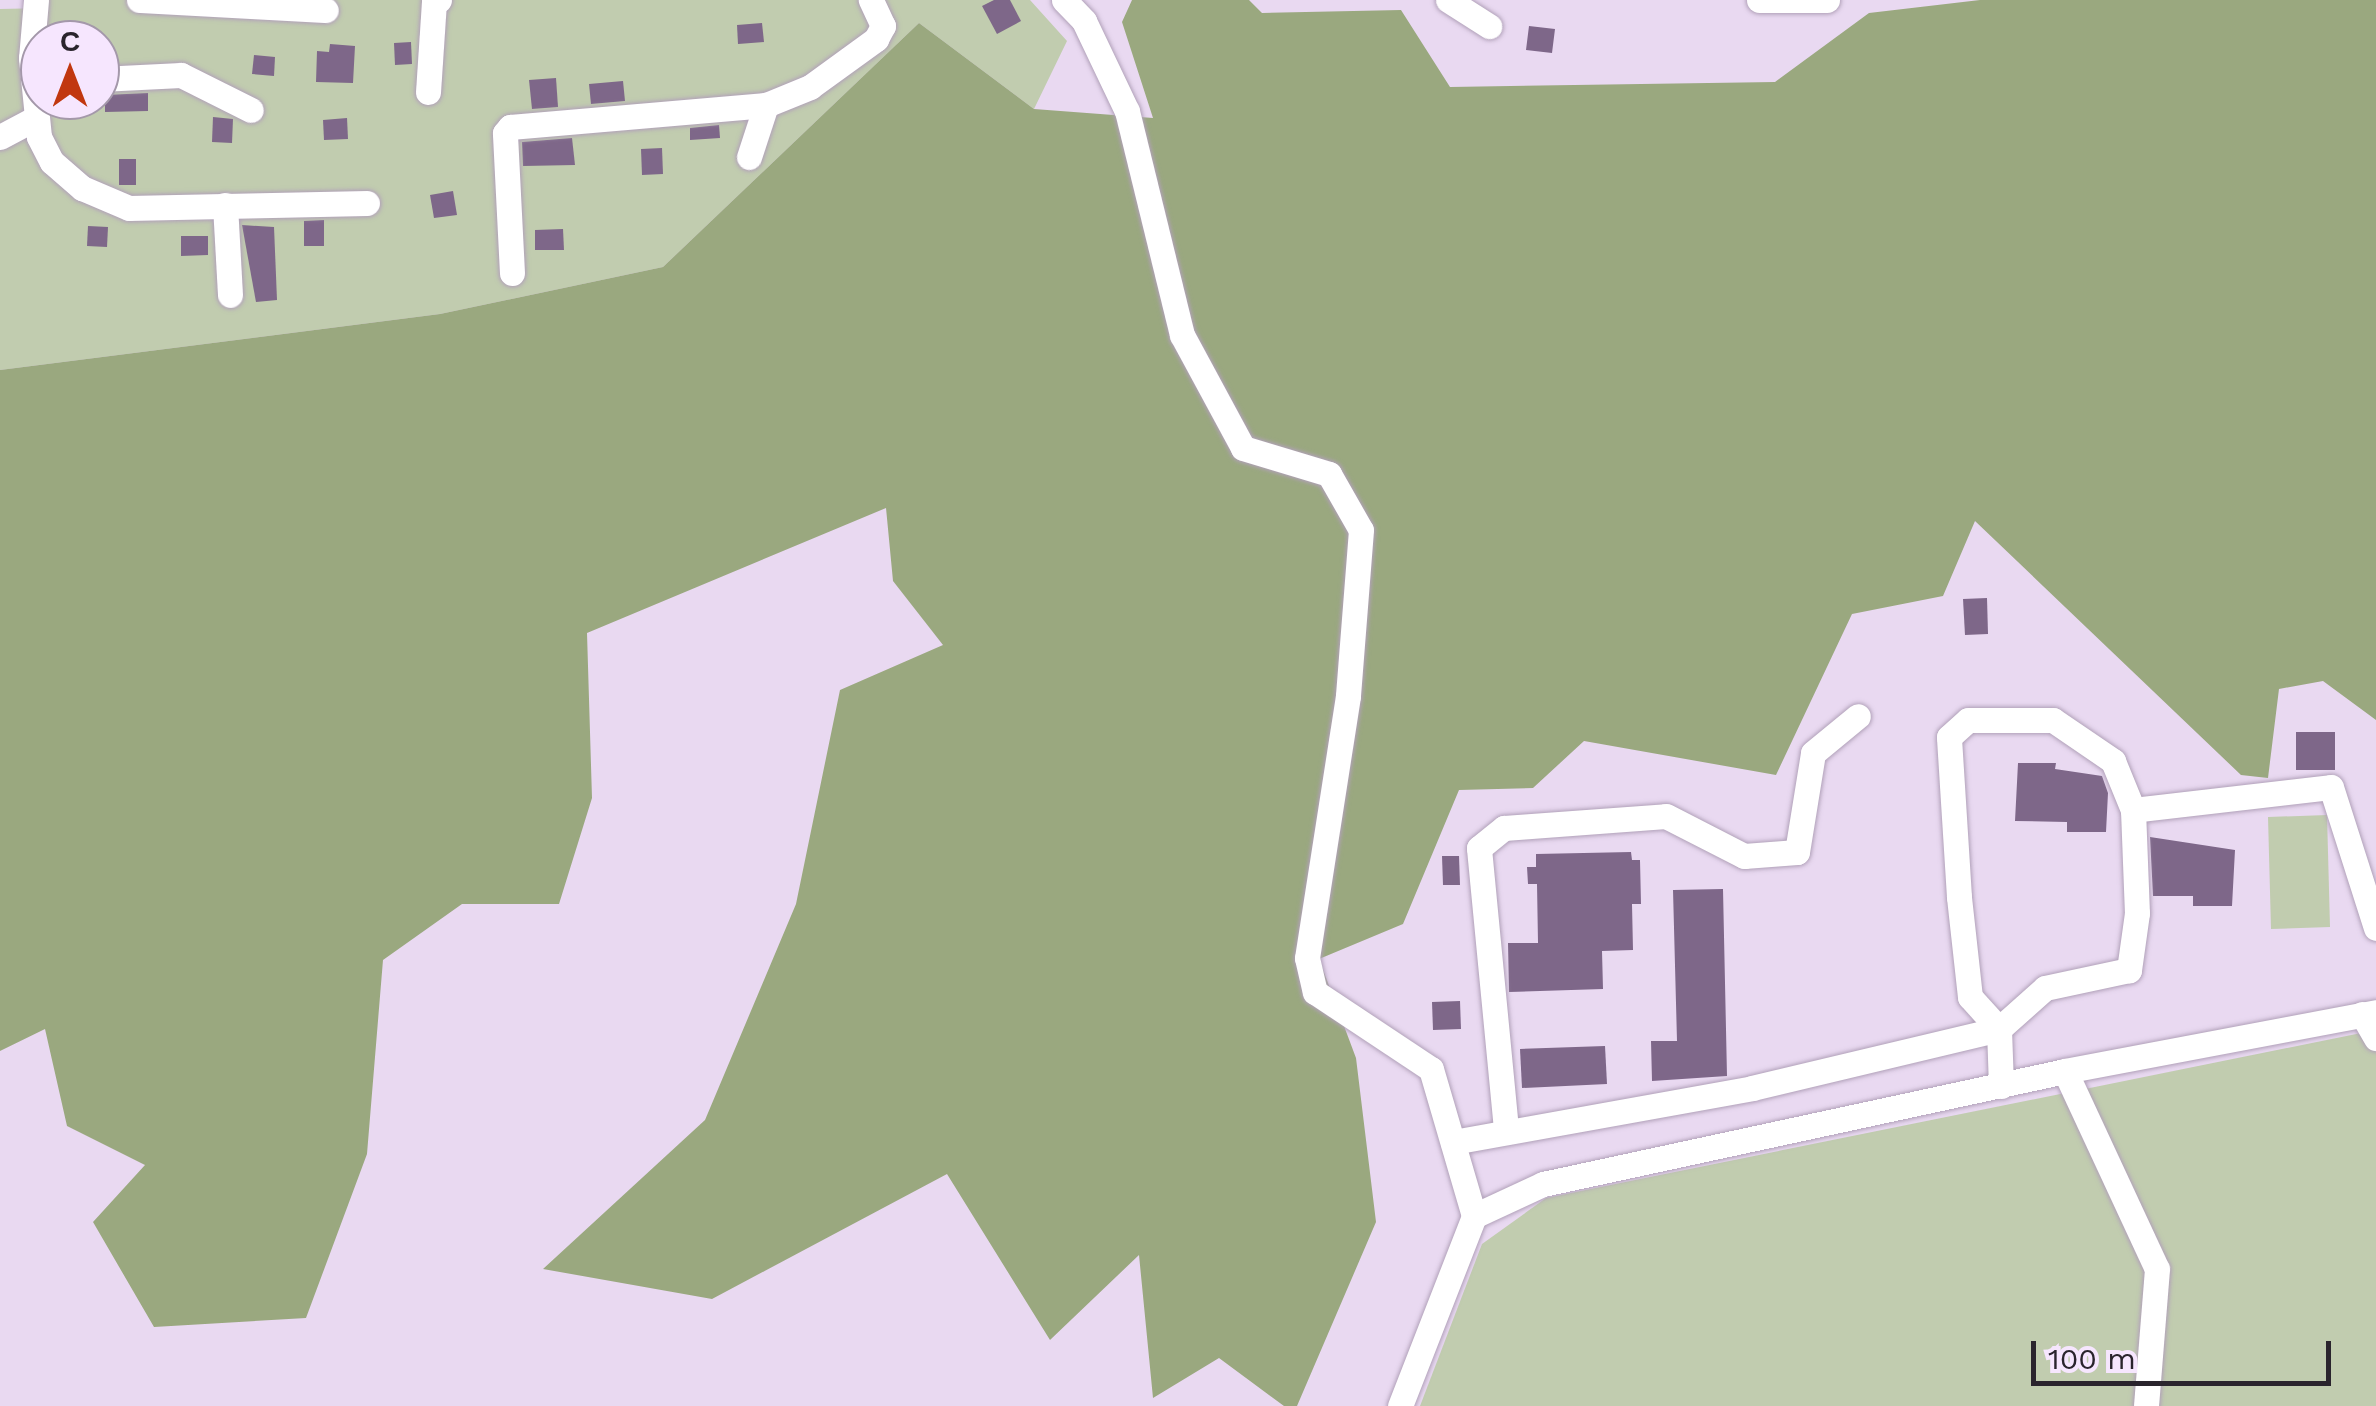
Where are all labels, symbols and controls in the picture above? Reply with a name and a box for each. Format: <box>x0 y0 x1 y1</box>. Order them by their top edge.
north arrow <box>20 20 120 120</box>
text: С <box>60 25 80 58</box>
scale bar <box>2036 1321 2336 1383</box>
text: 100 m <box>2048 1341 2136 1376</box>

